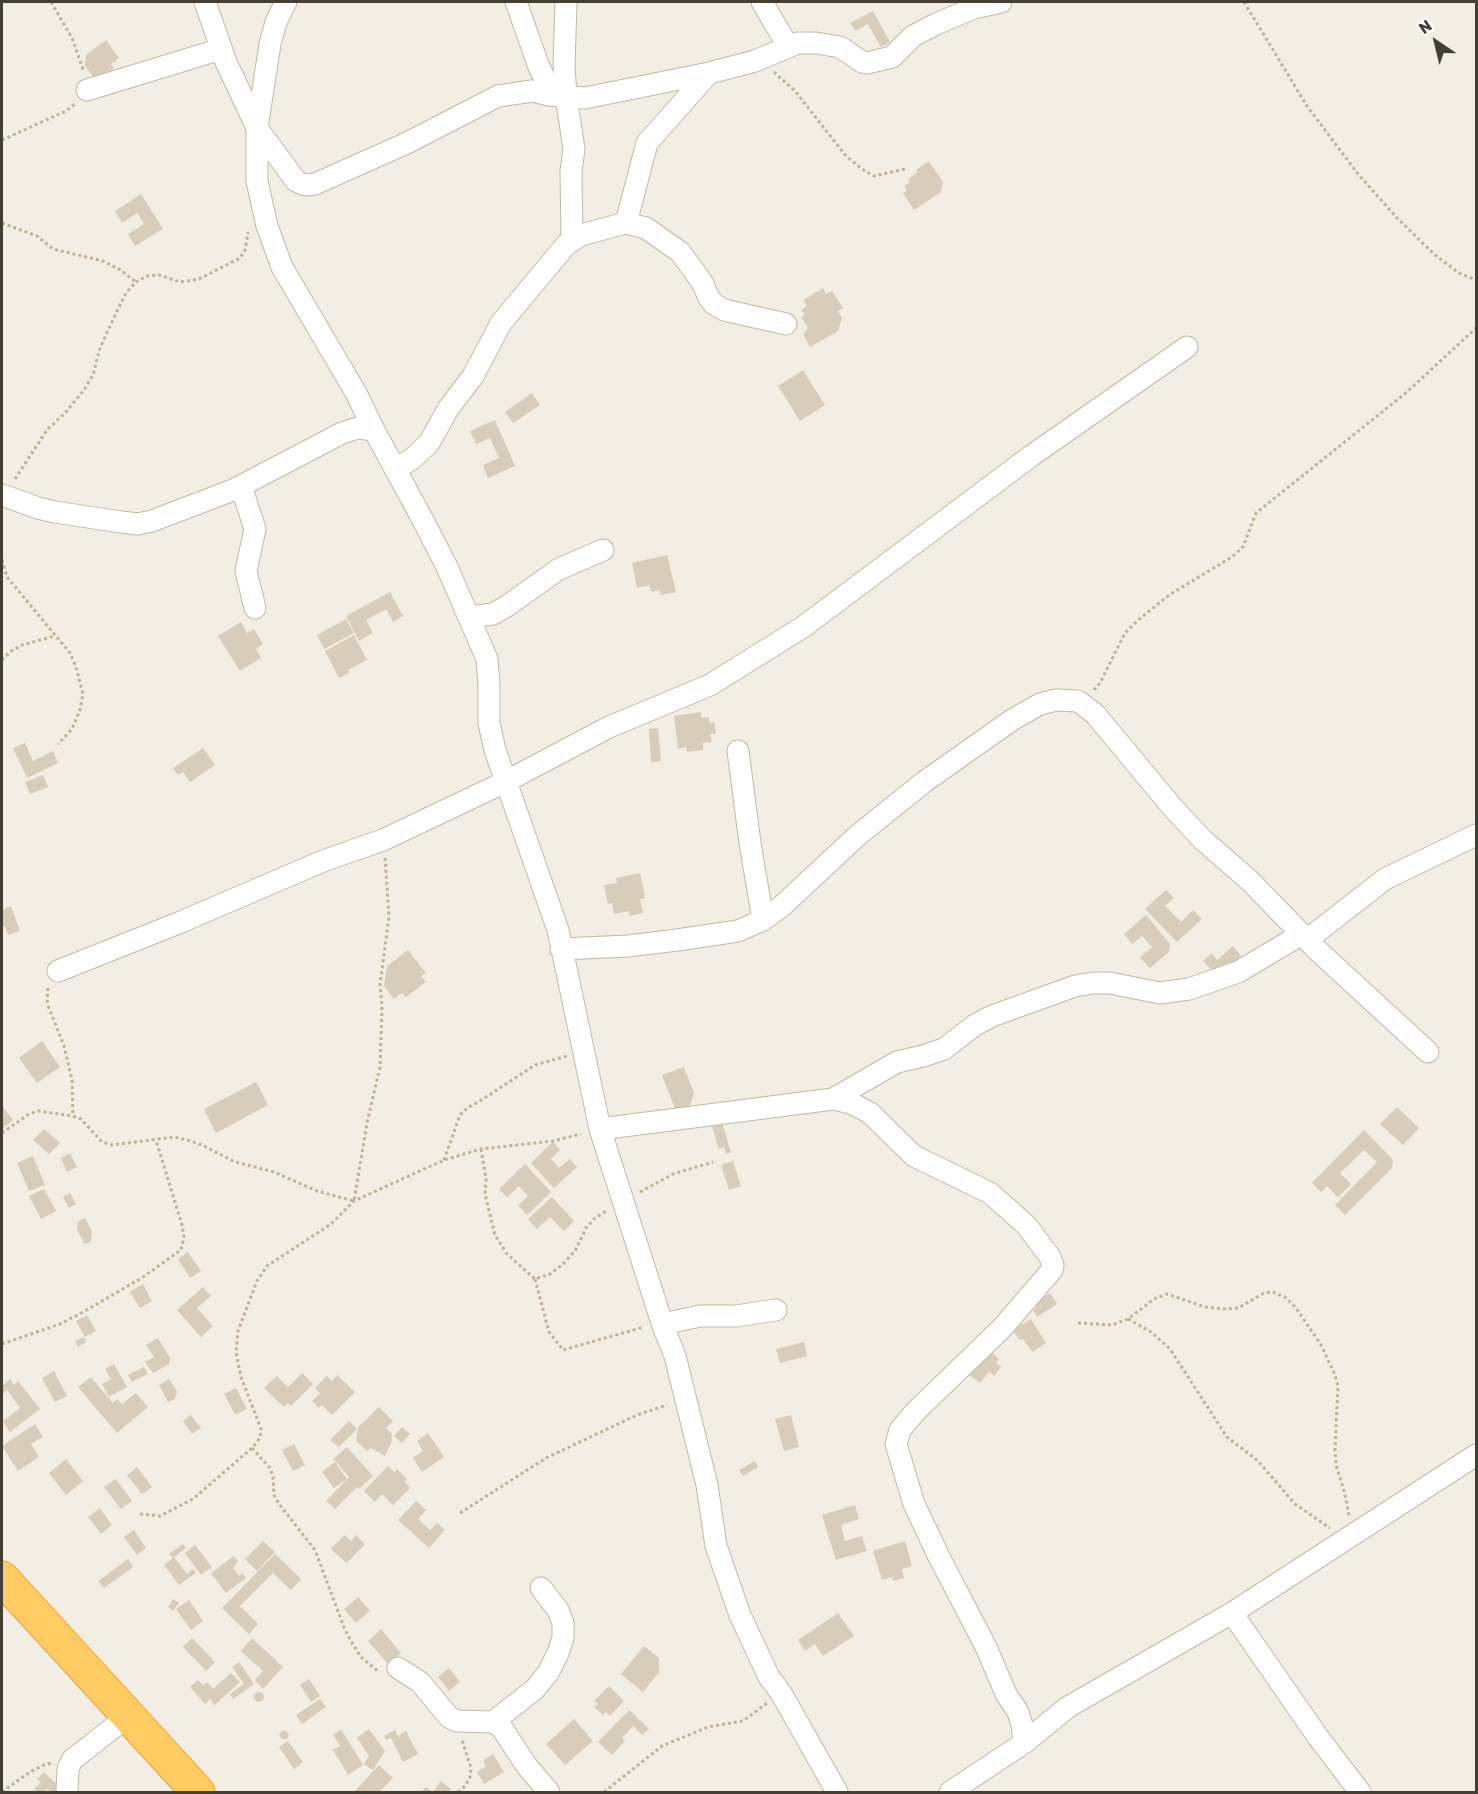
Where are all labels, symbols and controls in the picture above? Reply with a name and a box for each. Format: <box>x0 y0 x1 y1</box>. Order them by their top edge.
north arrow <box>1406 12 1466 72</box>
text: N <box>1415 16 1436 38</box>

